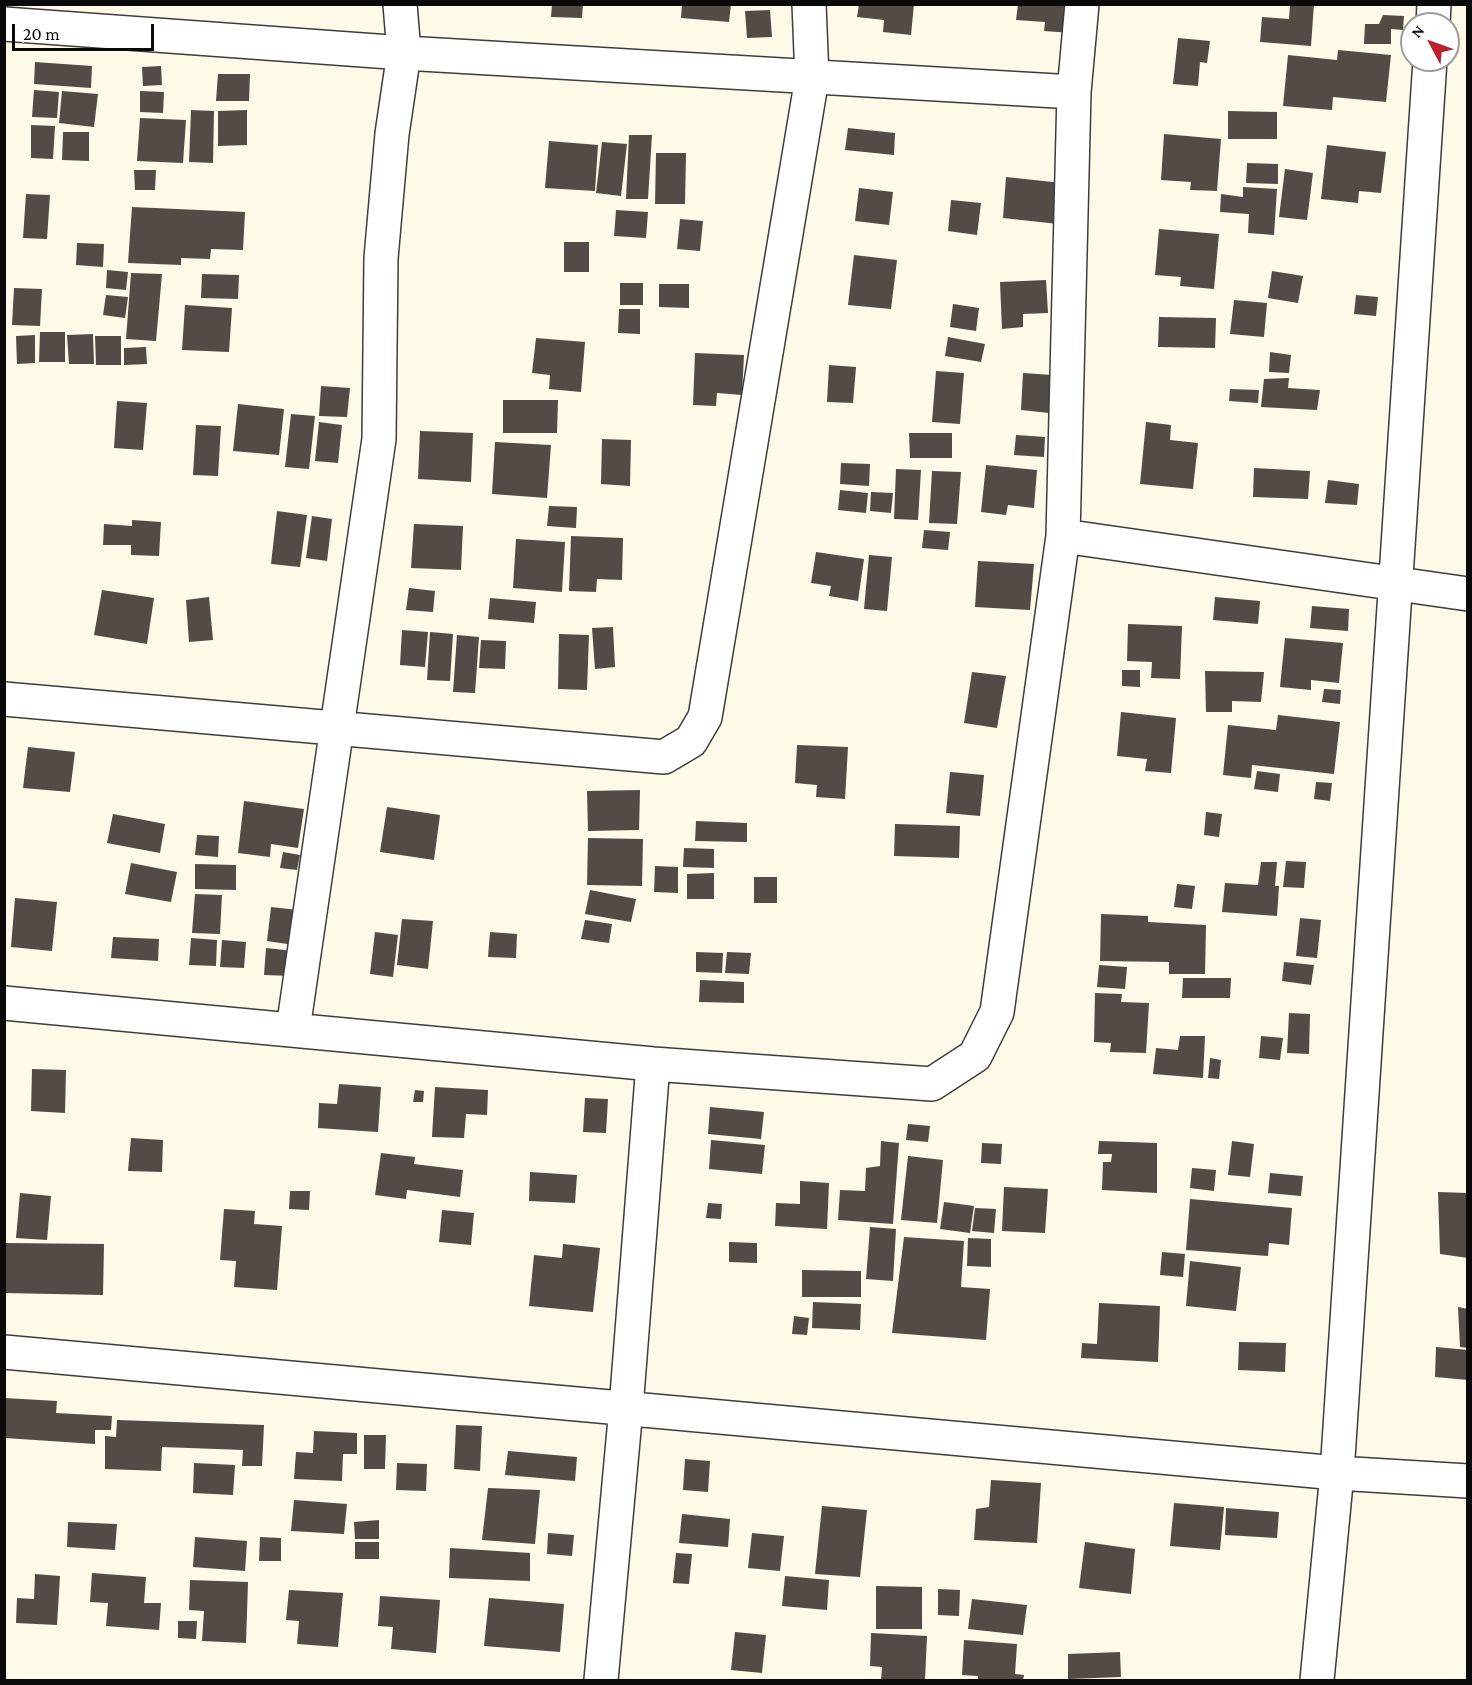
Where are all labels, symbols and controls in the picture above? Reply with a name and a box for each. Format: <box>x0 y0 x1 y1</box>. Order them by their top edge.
scale bar <box>15 12 158 50</box>
north arrow <box>1400 12 1460 72</box>
text: N <box>1408 21 1428 41</box>
text: 20 m <box>23 24 60 44</box>

